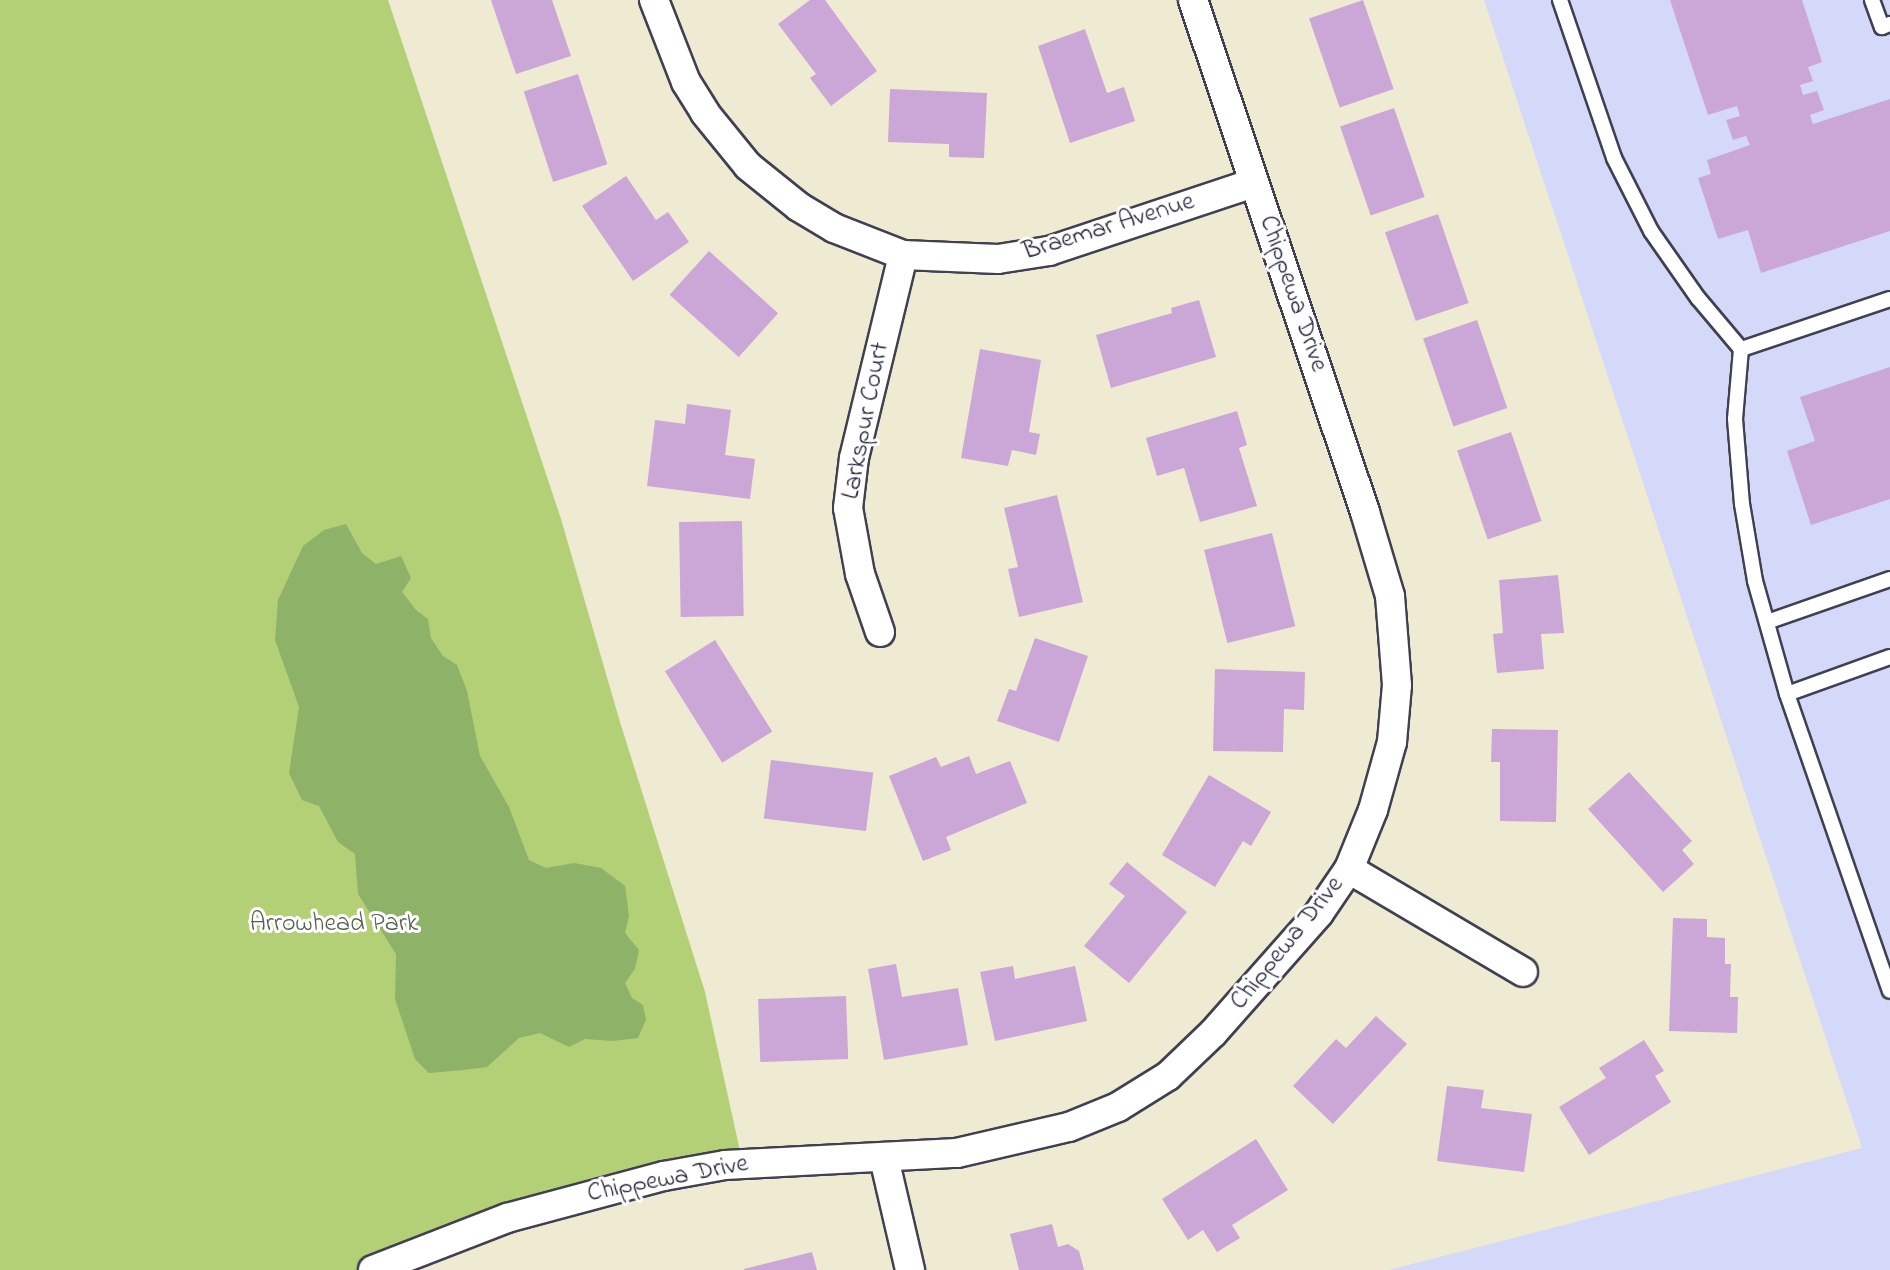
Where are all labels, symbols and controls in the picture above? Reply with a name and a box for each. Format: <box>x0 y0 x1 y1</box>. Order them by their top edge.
street label: Braemar Avenue <box>1019 187 1199 269</box>
street label: Chippewa Drive <box>1251 212 1333 376</box>
street label: Larkspur Court <box>836 340 898 502</box>
street label: Chippewa Drive <box>1225 871 1351 1017</box>
park label: Arrowhead Park <box>250 909 418 941</box>
street label: Chippewa Drive <box>585 1149 751 1211</box>

